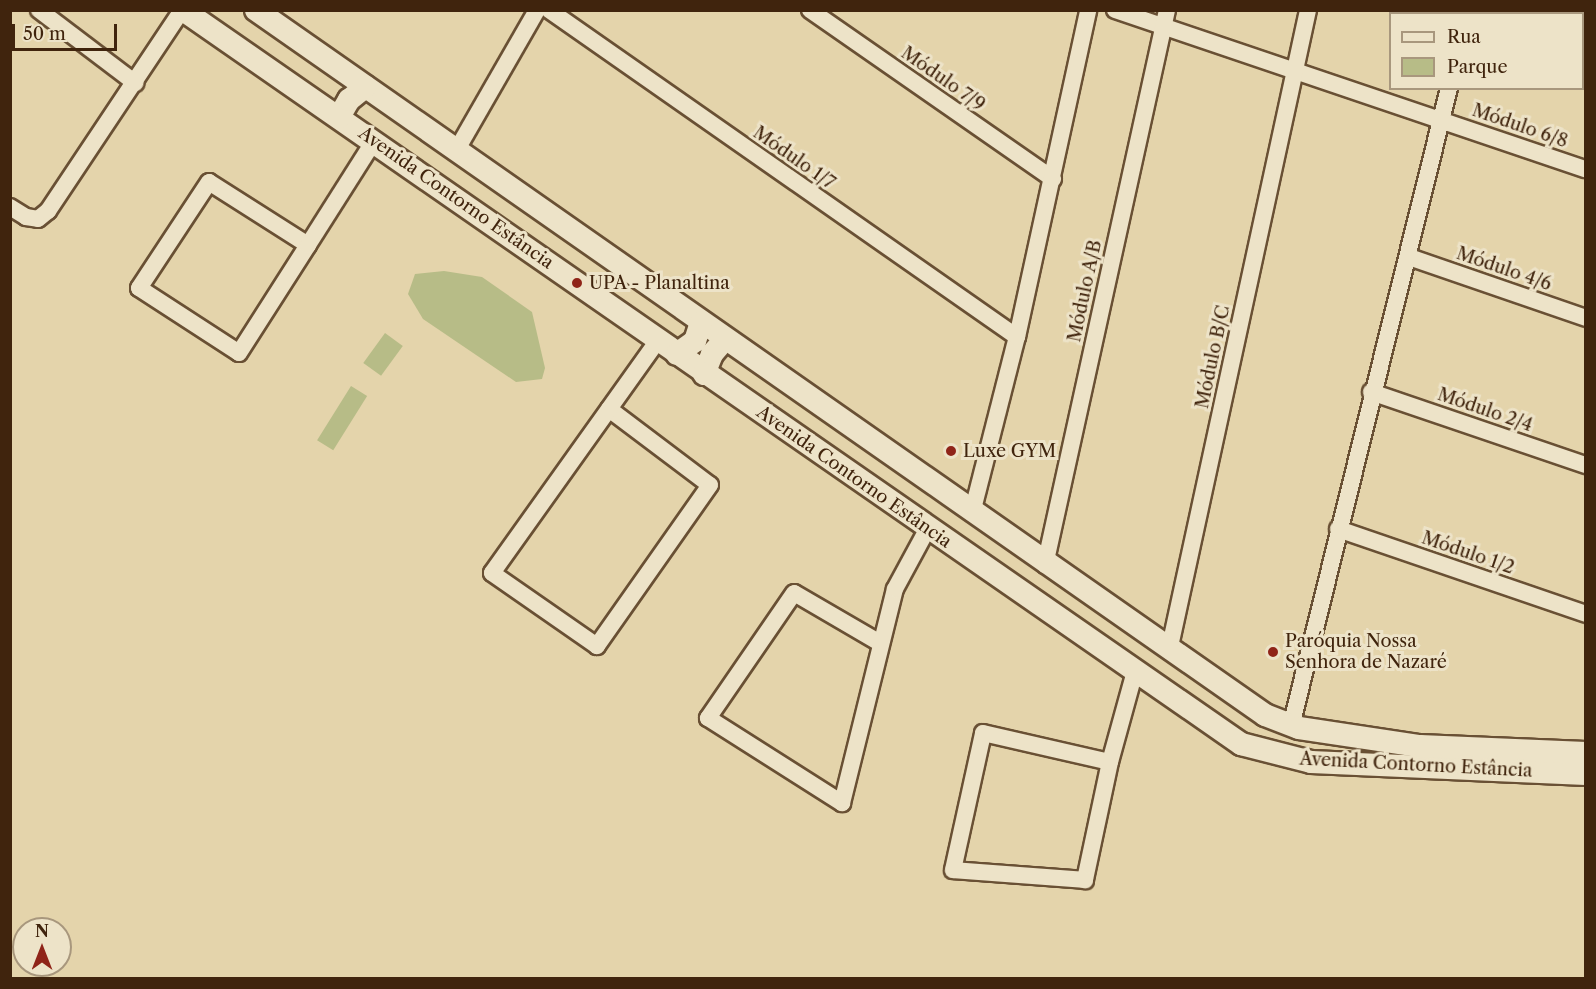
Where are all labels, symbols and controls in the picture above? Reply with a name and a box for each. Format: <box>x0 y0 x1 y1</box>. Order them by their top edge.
scale bar <box>15 12 120 50</box>
legend <box>1389 12 1584 90</box>
text: 50 m <box>23 23 66 45</box>
text: Rua <box>1447 26 1481 48</box>
street label: Módulo 7/9 <box>897 42 989 116</box>
text: Parque <box>1447 56 1508 78</box>
street label: Módulo 6/8 <box>1469 100 1571 152</box>
street label: Avenida Contorno Estância <box>354 122 558 274</box>
street label: Módulo 1/7 <box>749 122 839 194</box>
street label: Módulo A/B <box>1064 238 1106 344</box>
street label: Módulo 4/6 <box>1454 243 1554 295</box>
place label: UPA - Planaltina <box>589 272 730 294</box>
marker: UPA - Planaltina <box>570 276 584 290</box>
street label: Módulo B/C <box>1192 303 1234 411</box>
street label: Módulo 2/4 <box>1435 384 1535 436</box>
street label: Avenida Contorno Estância <box>752 401 956 553</box>
place label: Luxe GYM <box>963 440 1056 462</box>
marker: Luxe GYM <box>944 444 958 458</box>
street label: Módulo 1/2 <box>1419 527 1517 579</box>
place label: Paróquia Nossa Senhora de Nazaré <box>1285 631 1447 674</box>
marker: Paróquia Nossa Senhora de Nazaré <box>1266 645 1280 659</box>
street label: Avenida Contorno Estância <box>1299 748 1533 782</box>
north arrow <box>12 917 72 977</box>
text: N <box>35 921 49 941</box>

